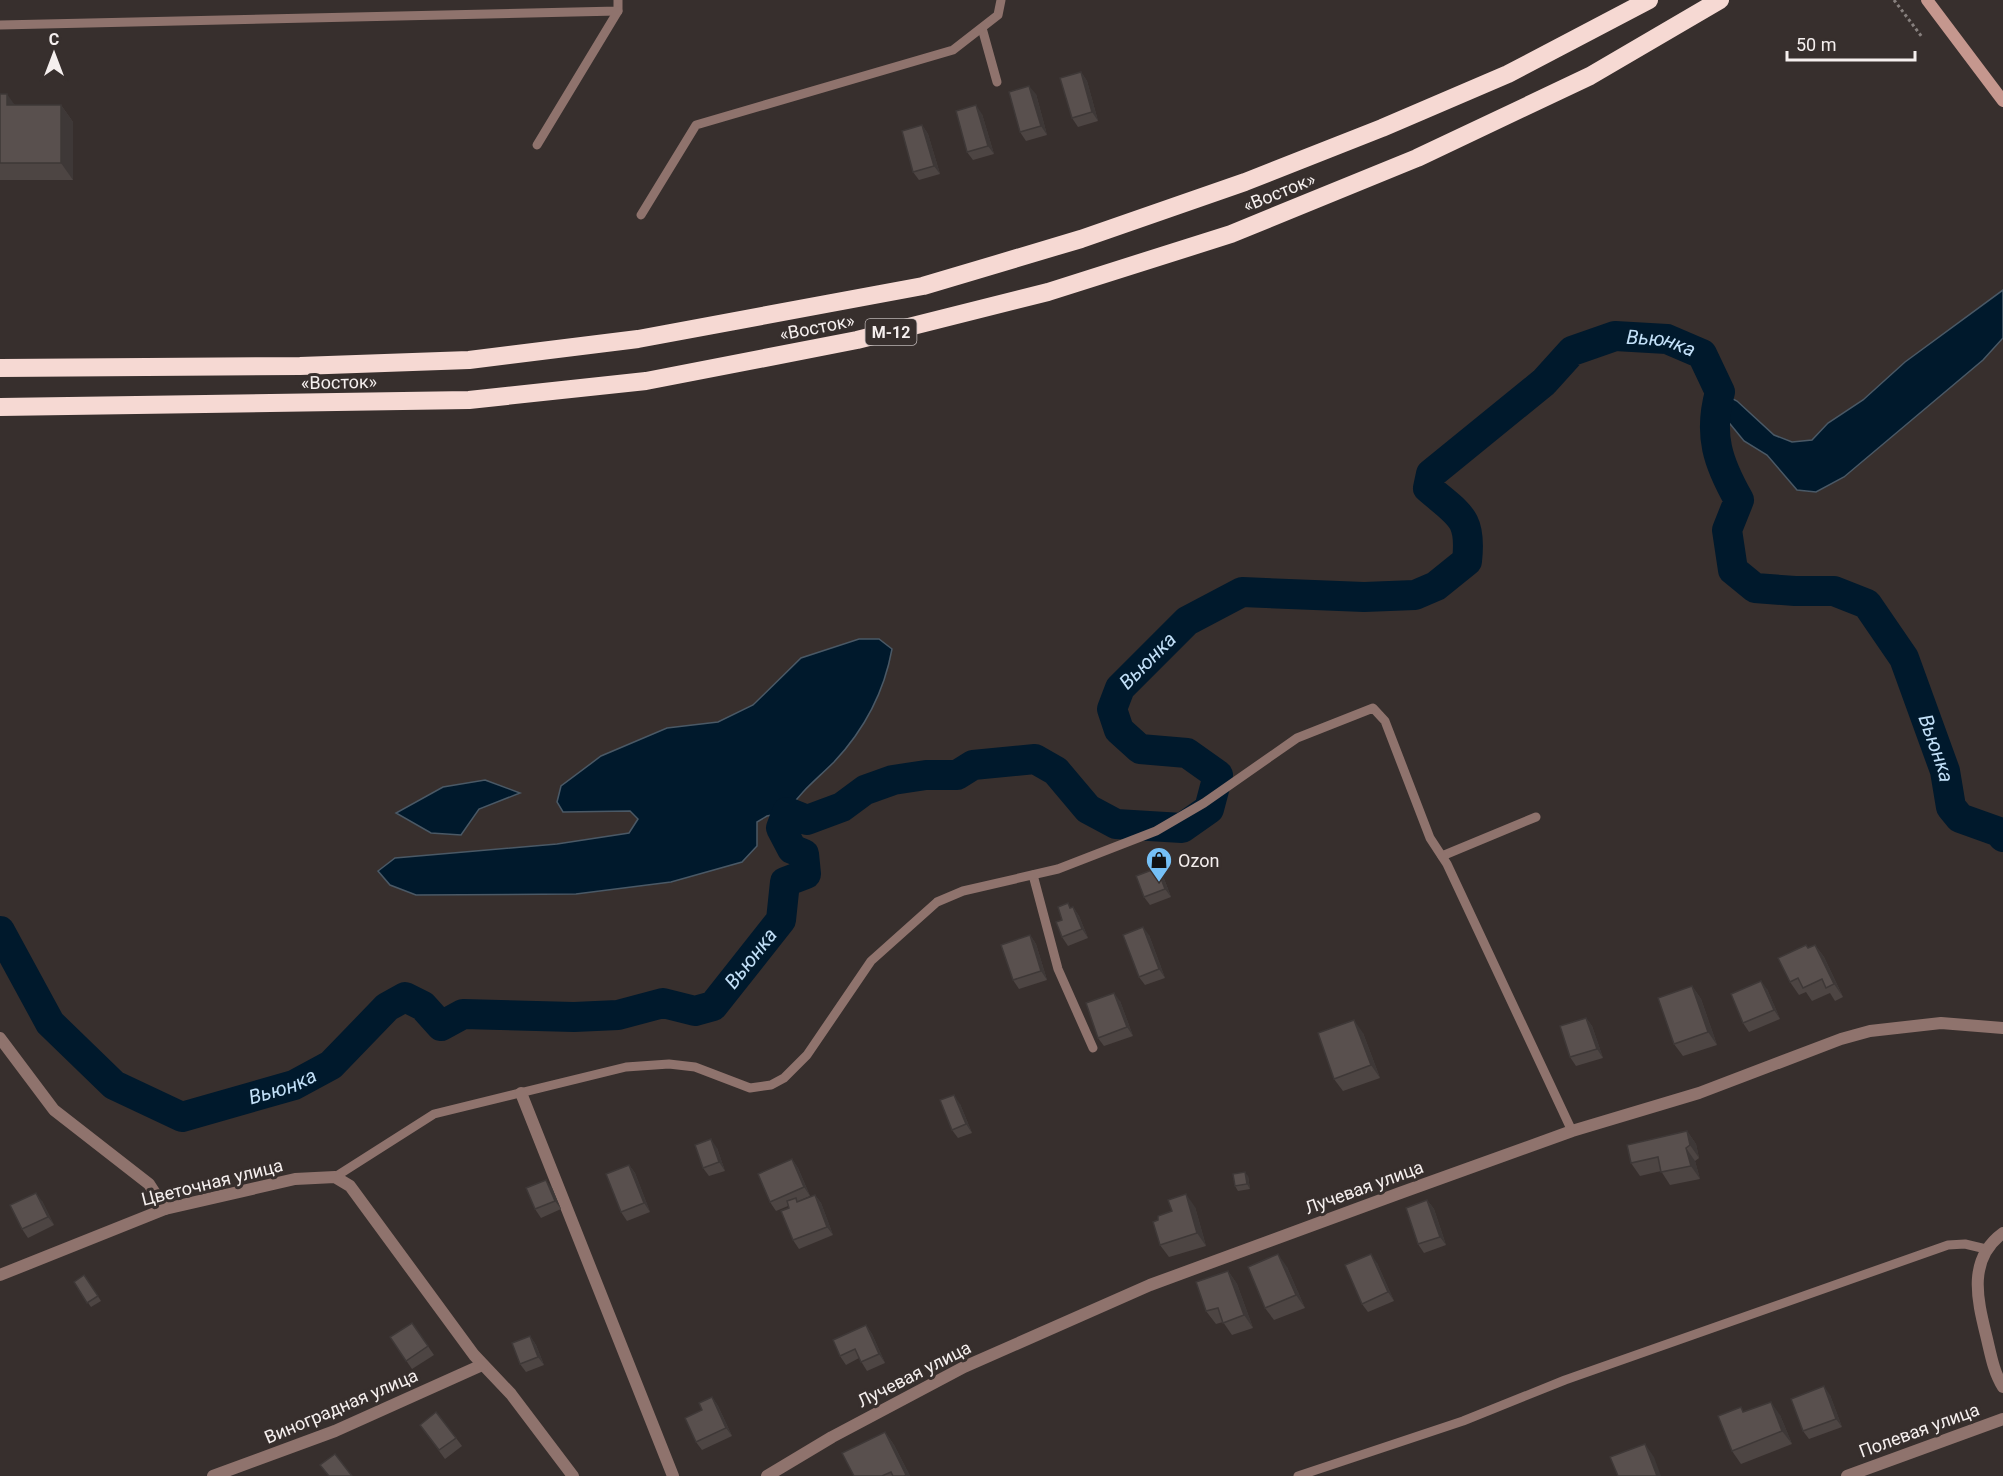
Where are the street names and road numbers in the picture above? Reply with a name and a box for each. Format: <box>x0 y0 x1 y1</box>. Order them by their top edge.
street label: «Восток» <box>1240 168 1318 216</box>
street label: «Восток» <box>778 309 856 345</box>
road number: М-12 <box>866 319 916 345</box>
street label: «Восток» <box>301 371 377 393</box>
street label: Цветочная улица <box>139 1154 285 1210</box>
street label: Лучевая улица <box>1302 1156 1426 1218</box>
street label: Лучевая улица <box>854 1336 974 1412</box>
street label: Виноградная улица <box>261 1364 421 1448</box>
street label: Полевая улица <box>1856 1398 1982 1462</box>

